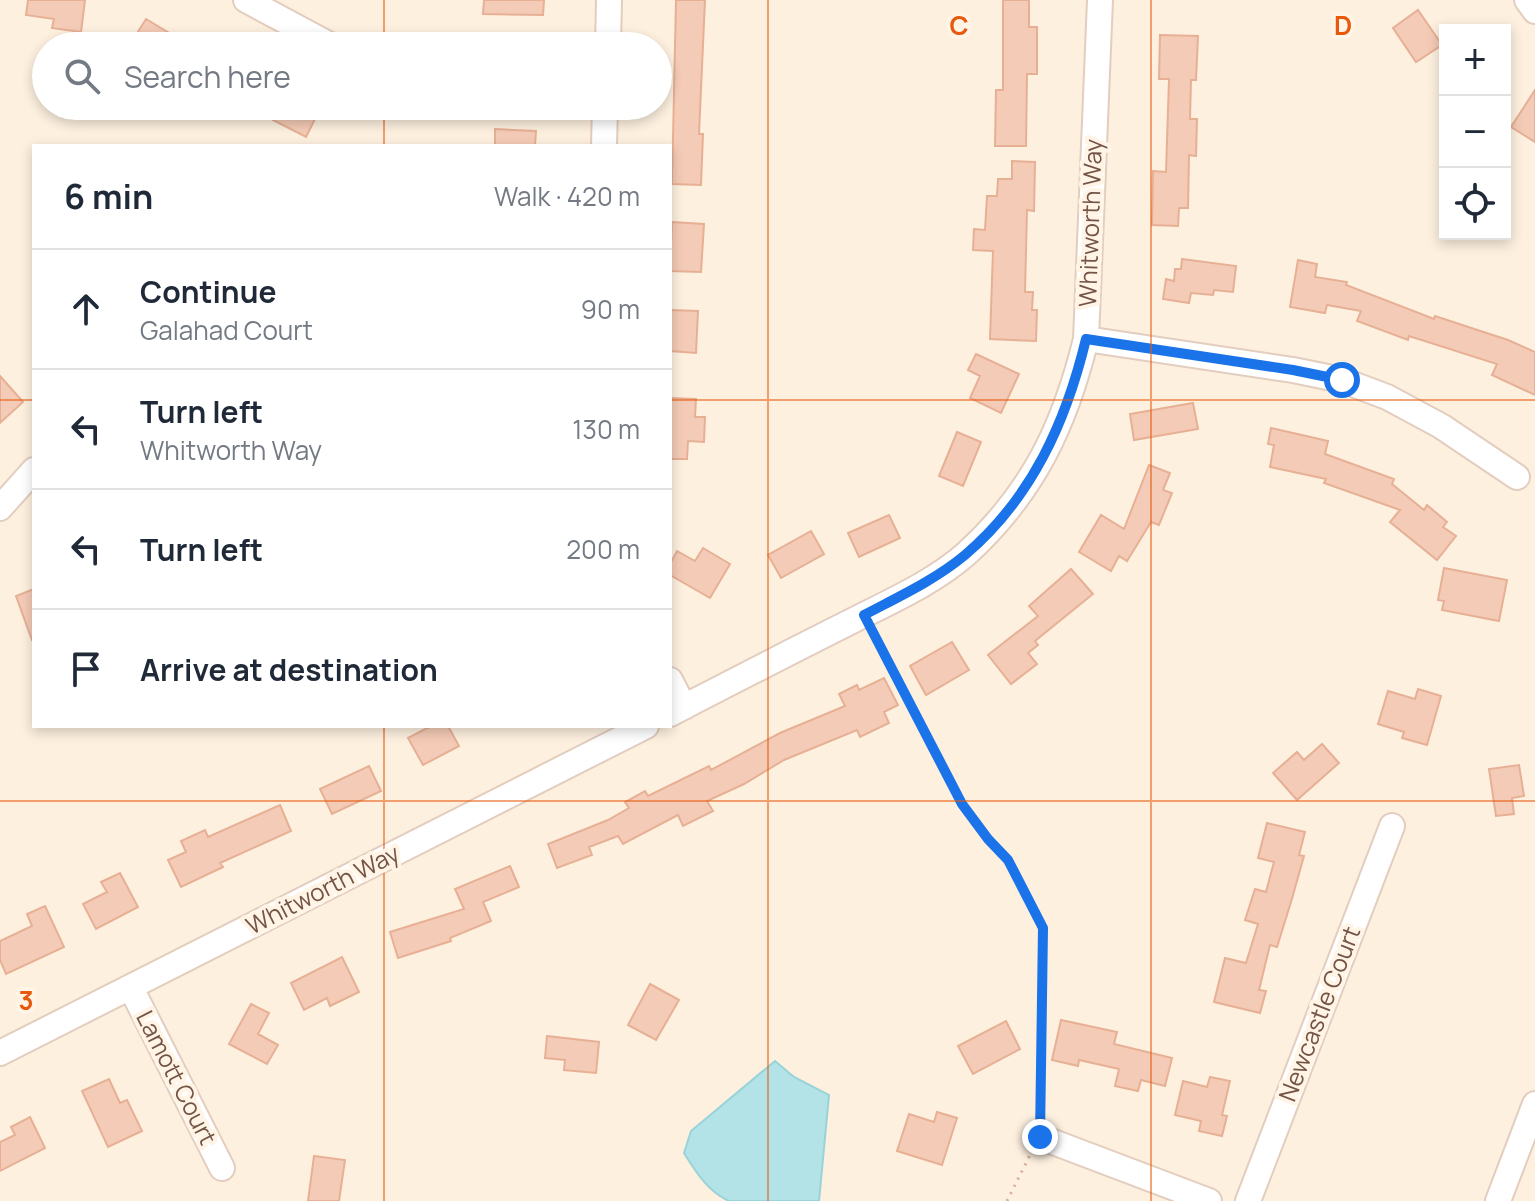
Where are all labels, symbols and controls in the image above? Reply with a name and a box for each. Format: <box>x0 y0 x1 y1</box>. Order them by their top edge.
text: C <box>949 7 969 43</box>
text: D <box>1334 7 1352 43</box>
map controls <box>1439 24 1511 240</box>
button: + <box>1439 24 1511 96</box>
search box <box>32 32 672 120</box>
icon: search <box>60 54 104 98</box>
text: Search here <box>124 56 291 97</box>
button: − <box>1439 96 1511 168</box>
street label: Whitworth Way <box>1070 138 1109 307</box>
button: locate <box>1439 168 1511 240</box>
text: 6 min <box>64 173 153 219</box>
text: Walk · 420 m <box>494 178 640 214</box>
text: Continue <box>140 271 276 312</box>
icon: ahead <box>64 287 108 331</box>
text: 90 m <box>581 291 640 327</box>
text: Galahad Court <box>140 312 313 348</box>
route start <box>1324 362 1360 398</box>
text: Turn left <box>140 391 263 432</box>
icon: left <box>64 407 108 451</box>
text: 130 m <box>572 411 640 447</box>
text: Whitworth Way <box>140 432 322 468</box>
icon: left <box>64 527 108 571</box>
text: Turn left <box>140 529 263 570</box>
text: 200 m <box>566 531 640 567</box>
icon: arrive <box>64 647 108 691</box>
text: Arrive at destination <box>140 649 438 690</box>
street label: Whitworth Way <box>240 836 405 942</box>
street label: Newcastle Court <box>1270 921 1367 1106</box>
text: 3 <box>18 982 34 1018</box>
street label: Lamott Court <box>129 1005 225 1150</box>
route end <box>1022 1119 1058 1155</box>

